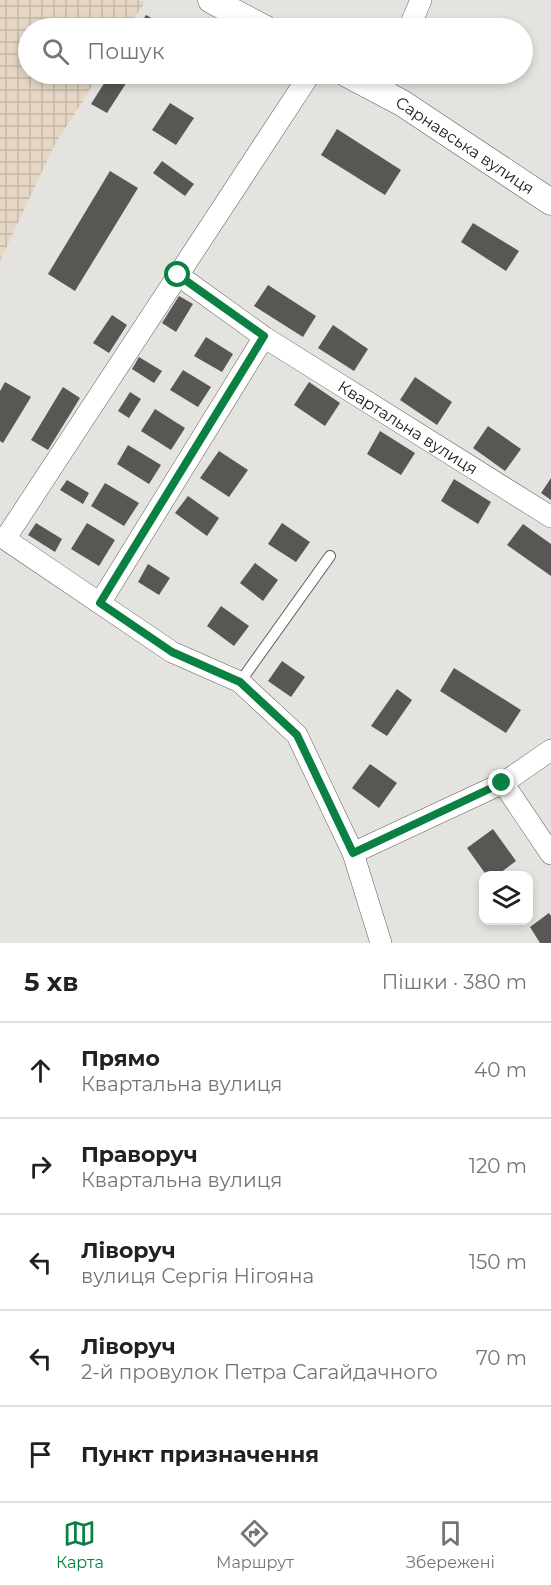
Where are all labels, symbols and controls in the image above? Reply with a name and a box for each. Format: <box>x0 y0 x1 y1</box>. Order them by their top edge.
search box <box>18 18 533 84</box>
icon: search <box>39 35 72 68</box>
text: Пошук <box>87 38 165 65</box>
street label: Сарнавська вулиця <box>392 93 538 198</box>
route start <box>164 261 190 287</box>
street label: Квартальна вулиця <box>334 377 481 479</box>
route end <box>488 769 514 795</box>
map controls <box>479 871 533 925</box>
button: layers <box>479 871 533 925</box>
text: 5 хв <box>24 966 78 998</box>
text: Пішки · 380 m <box>382 970 527 994</box>
text: Прямо <box>81 1045 160 1072</box>
icon: ahead <box>24 1054 57 1087</box>
text: 40 m <box>474 1058 527 1082</box>
text: Квартальна вулиця <box>81 1072 282 1096</box>
text: Праворуч <box>81 1141 198 1168</box>
icon: right <box>24 1150 57 1183</box>
text: 120 m <box>469 1154 527 1178</box>
text: Квартальна вулиця <box>81 1168 282 1192</box>
text: Ліворуч <box>81 1237 176 1264</box>
icon: left <box>24 1246 57 1279</box>
text: 150 m <box>469 1250 527 1274</box>
text: вулиця Сергія Нігояна <box>81 1264 314 1288</box>
text: Ліворуч <box>81 1333 176 1360</box>
icon: left <box>24 1342 57 1375</box>
text: 70 m <box>476 1346 527 1370</box>
text: 2-й провулок Петра Сагайдачного <box>81 1360 438 1384</box>
icon: arrive <box>24 1438 57 1471</box>
text: Пункт призначення <box>81 1441 319 1468</box>
tab: Карта <box>56 1517 104 1572</box>
tab: Маршрут <box>216 1517 294 1572</box>
tab: Збережені <box>406 1517 495 1572</box>

